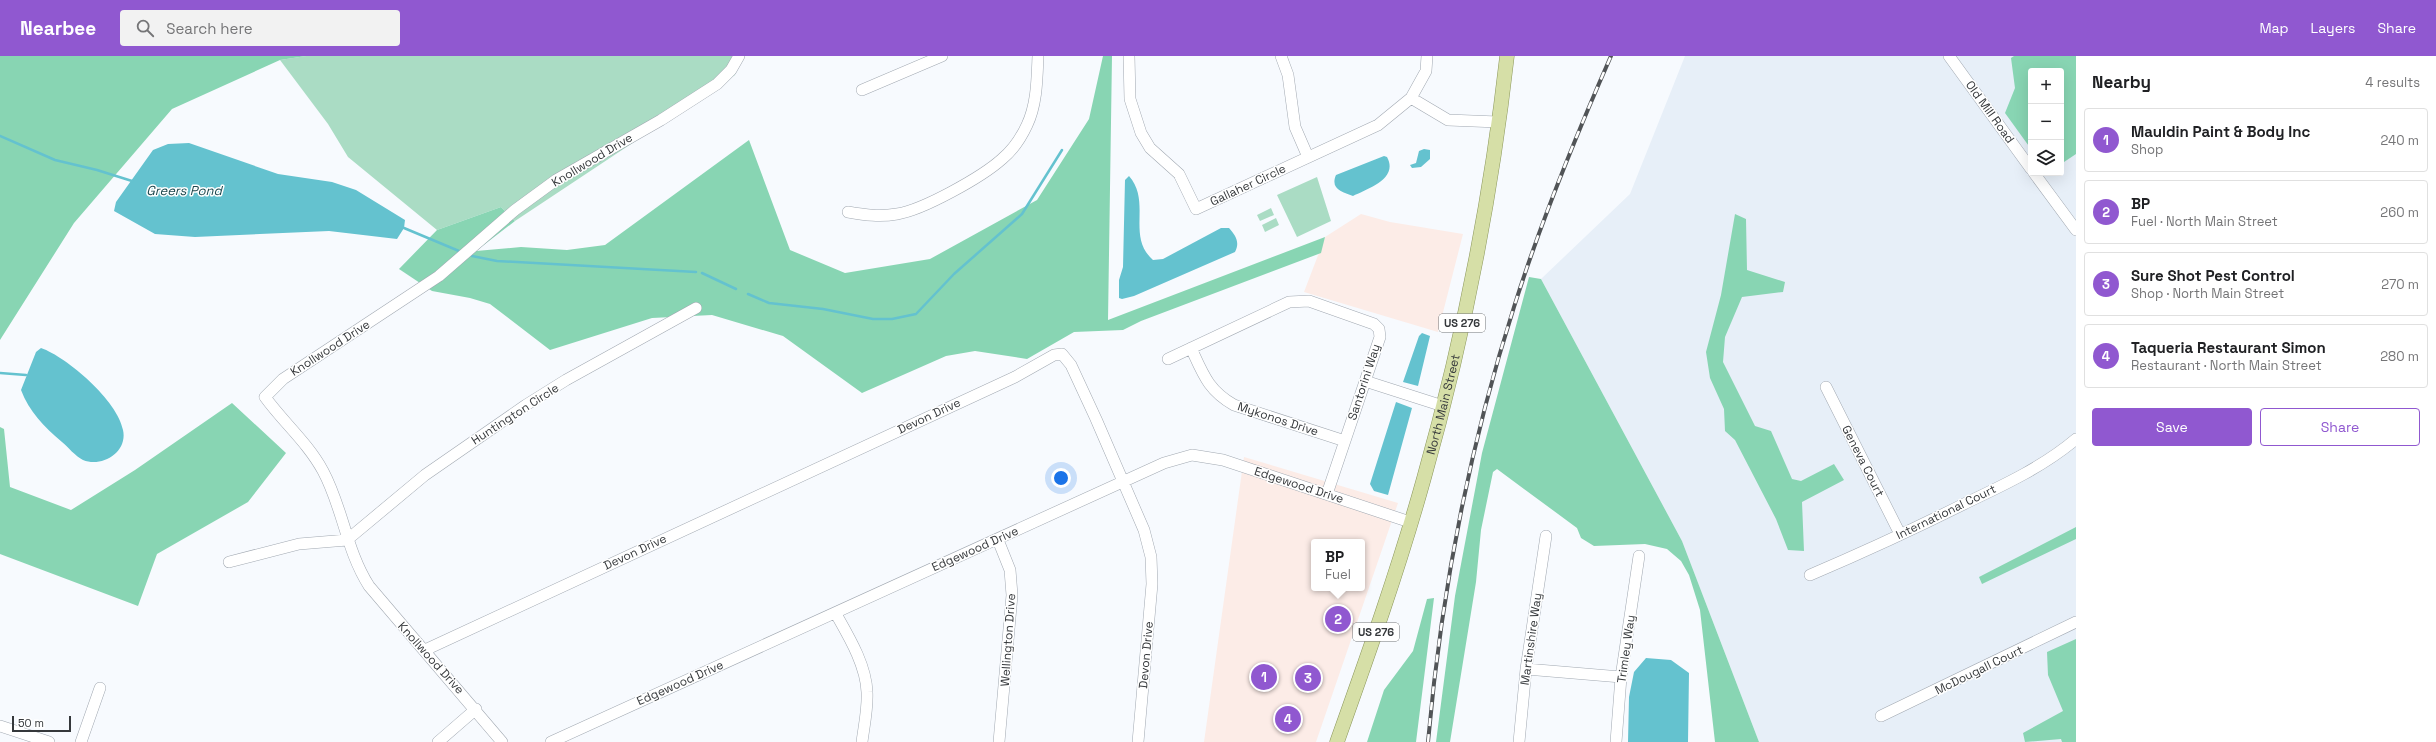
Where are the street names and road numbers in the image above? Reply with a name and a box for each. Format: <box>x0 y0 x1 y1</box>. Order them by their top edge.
street label: Old Mill Road <box>1962 78 2018 146</box>
street label: Knollwood Drive <box>549 129 635 191</box>
street label: Gallaher Circle <box>1208 160 1288 210</box>
road number: US 276 <box>1439 314 1485 332</box>
street label: Knollwood Drive <box>287 316 373 380</box>
street label: Santorini Way <box>1344 342 1384 422</box>
street label: North Main Street <box>1423 353 1464 457</box>
street label: Huntington Circle <box>468 380 562 448</box>
street label: Devon Drive <box>895 394 963 438</box>
street label: Mykonos Drive <box>1235 398 1321 440</box>
street label: Geneva Court <box>1838 423 1888 499</box>
street label: Edgewood Drive <box>1252 463 1346 507</box>
street label: International Court <box>1893 481 1999 543</box>
street label: Edgewood Drive <box>929 523 1021 575</box>
street label: Devon Drive <box>601 530 669 574</box>
street label: Martinshire Way <box>1517 592 1545 686</box>
street label: Wellington Drive <box>997 593 1019 687</box>
street label: Trimley Way <box>1613 614 1639 684</box>
street label: Knollwood Drive <box>394 619 468 697</box>
street label: Devon Drive <box>1135 621 1157 689</box>
road number: US 276 <box>1353 623 1399 641</box>
street label: McDougall Court <box>1932 642 2026 698</box>
street label: Edgewood Drive <box>634 657 726 709</box>

